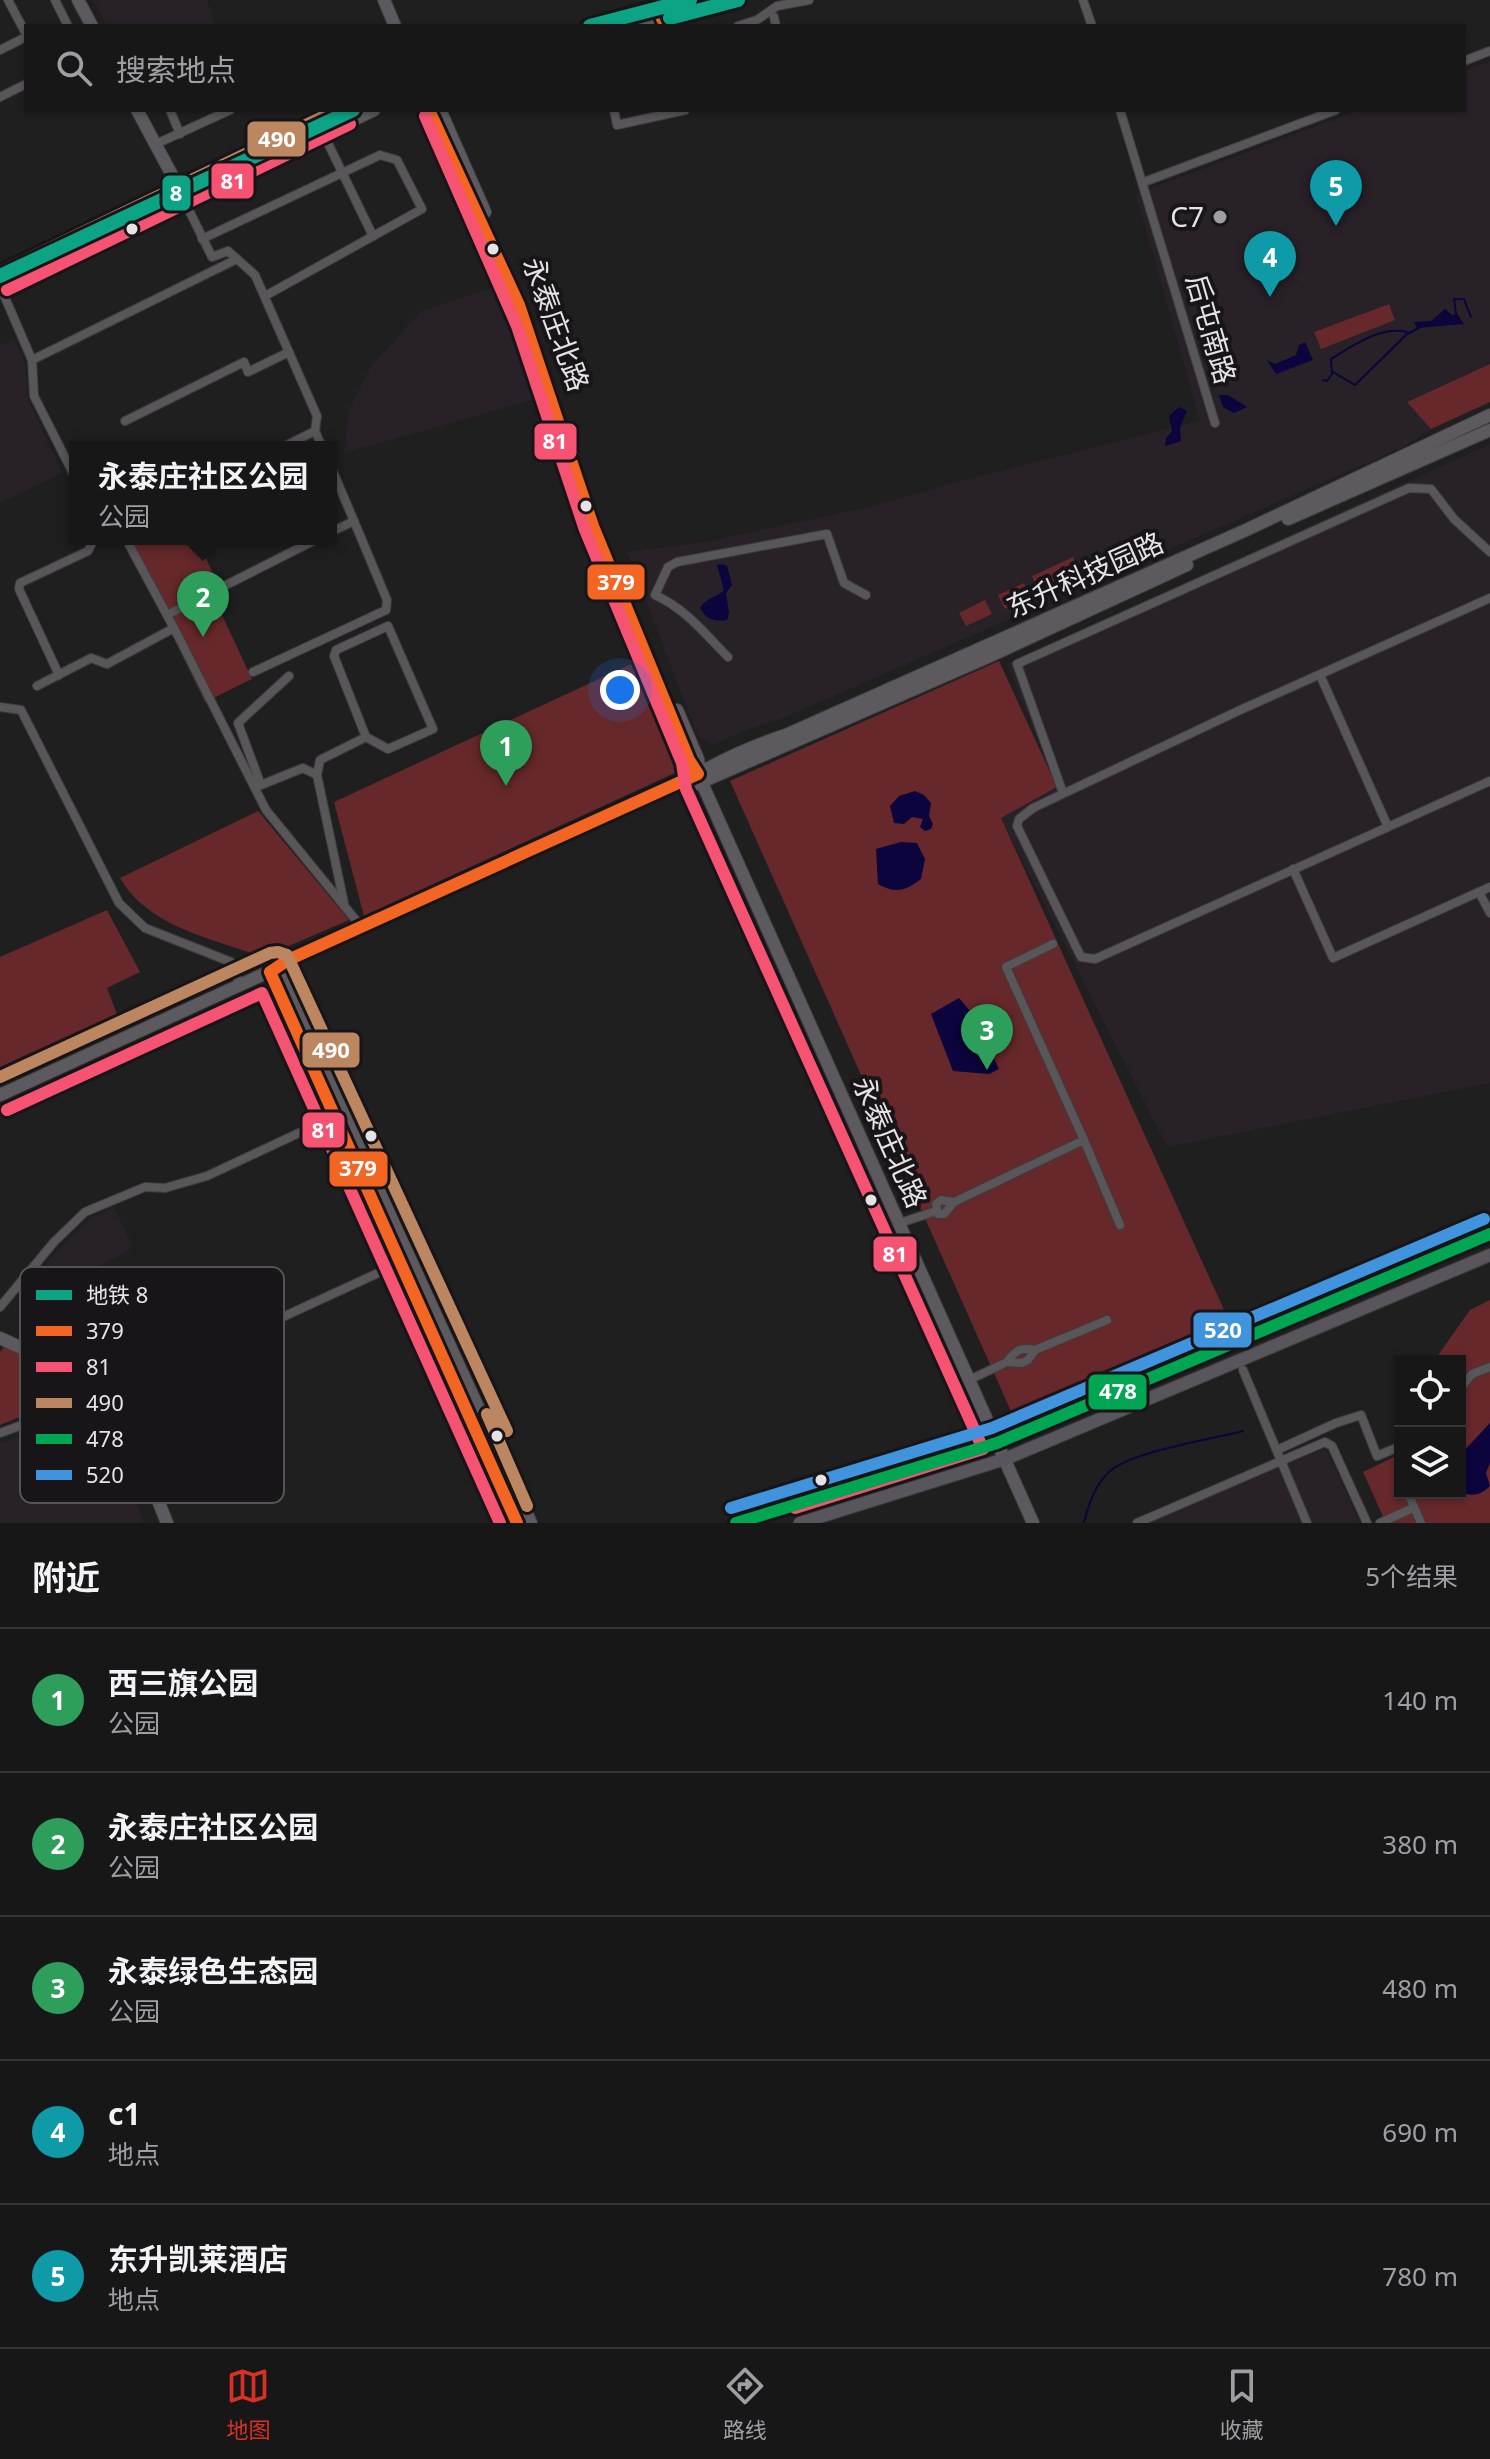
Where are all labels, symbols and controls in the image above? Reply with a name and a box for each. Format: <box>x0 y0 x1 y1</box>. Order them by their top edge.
search box <box>24 24 1466 112</box>
icon: search <box>52 46 96 90</box>
text: 搜索地点 <box>116 49 236 90</box>
line badge: 490 <box>246 120 307 158</box>
text: 490 <box>258 123 296 153</box>
pin: 5 <box>1310 160 1362 226</box>
line badge: 81 <box>210 162 255 200</box>
text: 81 <box>220 165 246 195</box>
line badge: 8 <box>161 174 192 212</box>
text: 8 <box>170 177 182 207</box>
place label: C7 <box>1170 197 1204 235</box>
marker: C7 <box>1211 208 1229 226</box>
unlabelled marker <box>124 221 140 237</box>
pin: 4 <box>1244 231 1296 297</box>
unlabelled marker <box>485 241 501 257</box>
street label: 永泰庄北路 <box>515 251 599 396</box>
street label: 后屯南路 <box>1178 270 1246 388</box>
line badge: 81 <box>533 422 578 461</box>
text: 81 <box>542 425 568 455</box>
popup <box>69 441 337 545</box>
text: 永泰庄社区公园 <box>98 455 308 496</box>
text: 公园 <box>98 498 150 534</box>
unlabelled marker <box>578 498 594 514</box>
street label: 东升科技园路 <box>1000 523 1169 626</box>
line badge: 379 <box>586 563 646 601</box>
text: 379 <box>597 566 635 596</box>
pin: 2 <box>177 571 229 637</box>
your location <box>600 670 640 710</box>
pin: 1 <box>480 720 532 786</box>
pin: 3 <box>961 1004 1013 1070</box>
line badge: 490 <box>301 1031 361 1069</box>
text: 490 <box>312 1034 350 1064</box>
street label: 永泰庄北路 <box>845 1070 937 1213</box>
line badge: 81 <box>301 1111 346 1149</box>
text: 81 <box>311 1114 337 1144</box>
unlabelled marker <box>363 1128 379 1144</box>
line badge: 379 <box>328 1150 389 1188</box>
text: 379 <box>339 1152 377 1182</box>
unlabelled marker <box>863 1192 879 1208</box>
line badge: 81 <box>872 1235 918 1273</box>
text: 81 <box>882 1238 908 1268</box>
legend <box>20 1267 284 1503</box>
text: 地铁 8 <box>86 1279 148 1309</box>
line badge: 520 <box>1192 1311 1253 1349</box>
text: 520 <box>1204 1314 1242 1344</box>
text: 379 <box>86 1315 124 1345</box>
text: 81 <box>86 1351 111 1381</box>
map controls <box>1394 1355 1466 1499</box>
button: locate <box>1394 1355 1466 1427</box>
line badge: 478 <box>1087 1373 1148 1411</box>
text: 478 <box>1099 1375 1137 1405</box>
text: 490 <box>86 1387 124 1417</box>
text: 478 <box>86 1423 124 1453</box>
button: layers <box>1394 1427 1466 1499</box>
unlabelled marker <box>489 1428 505 1444</box>
text: 520 <box>86 1459 124 1489</box>
unlabelled marker <box>813 1472 829 1488</box>
text: 附近 <box>32 1554 100 1600</box>
text: 5个结果 <box>1365 1558 1458 1594</box>
text: 西三旗公园 <box>108 1662 258 1703</box>
text: 1 <box>51 1682 65 1718</box>
text: 140 m <box>1382 1682 1458 1718</box>
text: 公园 <box>108 1705 160 1741</box>
text: 永泰庄社区公园 <box>108 1806 318 1847</box>
text: 2 <box>51 1826 65 1862</box>
text: 380 m <box>1382 1826 1458 1862</box>
text: 公园 <box>108 1849 160 1885</box>
text: 永泰绿色生态园 <box>108 1950 318 1991</box>
text: 3 <box>51 1970 65 2006</box>
text: 480 m <box>1382 1970 1458 2006</box>
text: 公园 <box>108 1993 160 2029</box>
text: c1 <box>108 2093 141 2134</box>
text: 4 <box>51 2114 65 2150</box>
text: 690 m <box>1382 2114 1458 2150</box>
text: 地点 <box>108 2136 160 2172</box>
text: 东升凯莱酒店 <box>108 2238 288 2279</box>
text: 5 <box>51 2258 65 2294</box>
text: 780 m <box>1382 2258 1458 2294</box>
text: 地点 <box>108 2281 160 2317</box>
tab: 地图 <box>226 2364 270 2444</box>
tab: 路线 <box>723 2364 767 2444</box>
tab: 收藏 <box>1220 2364 1264 2444</box>

